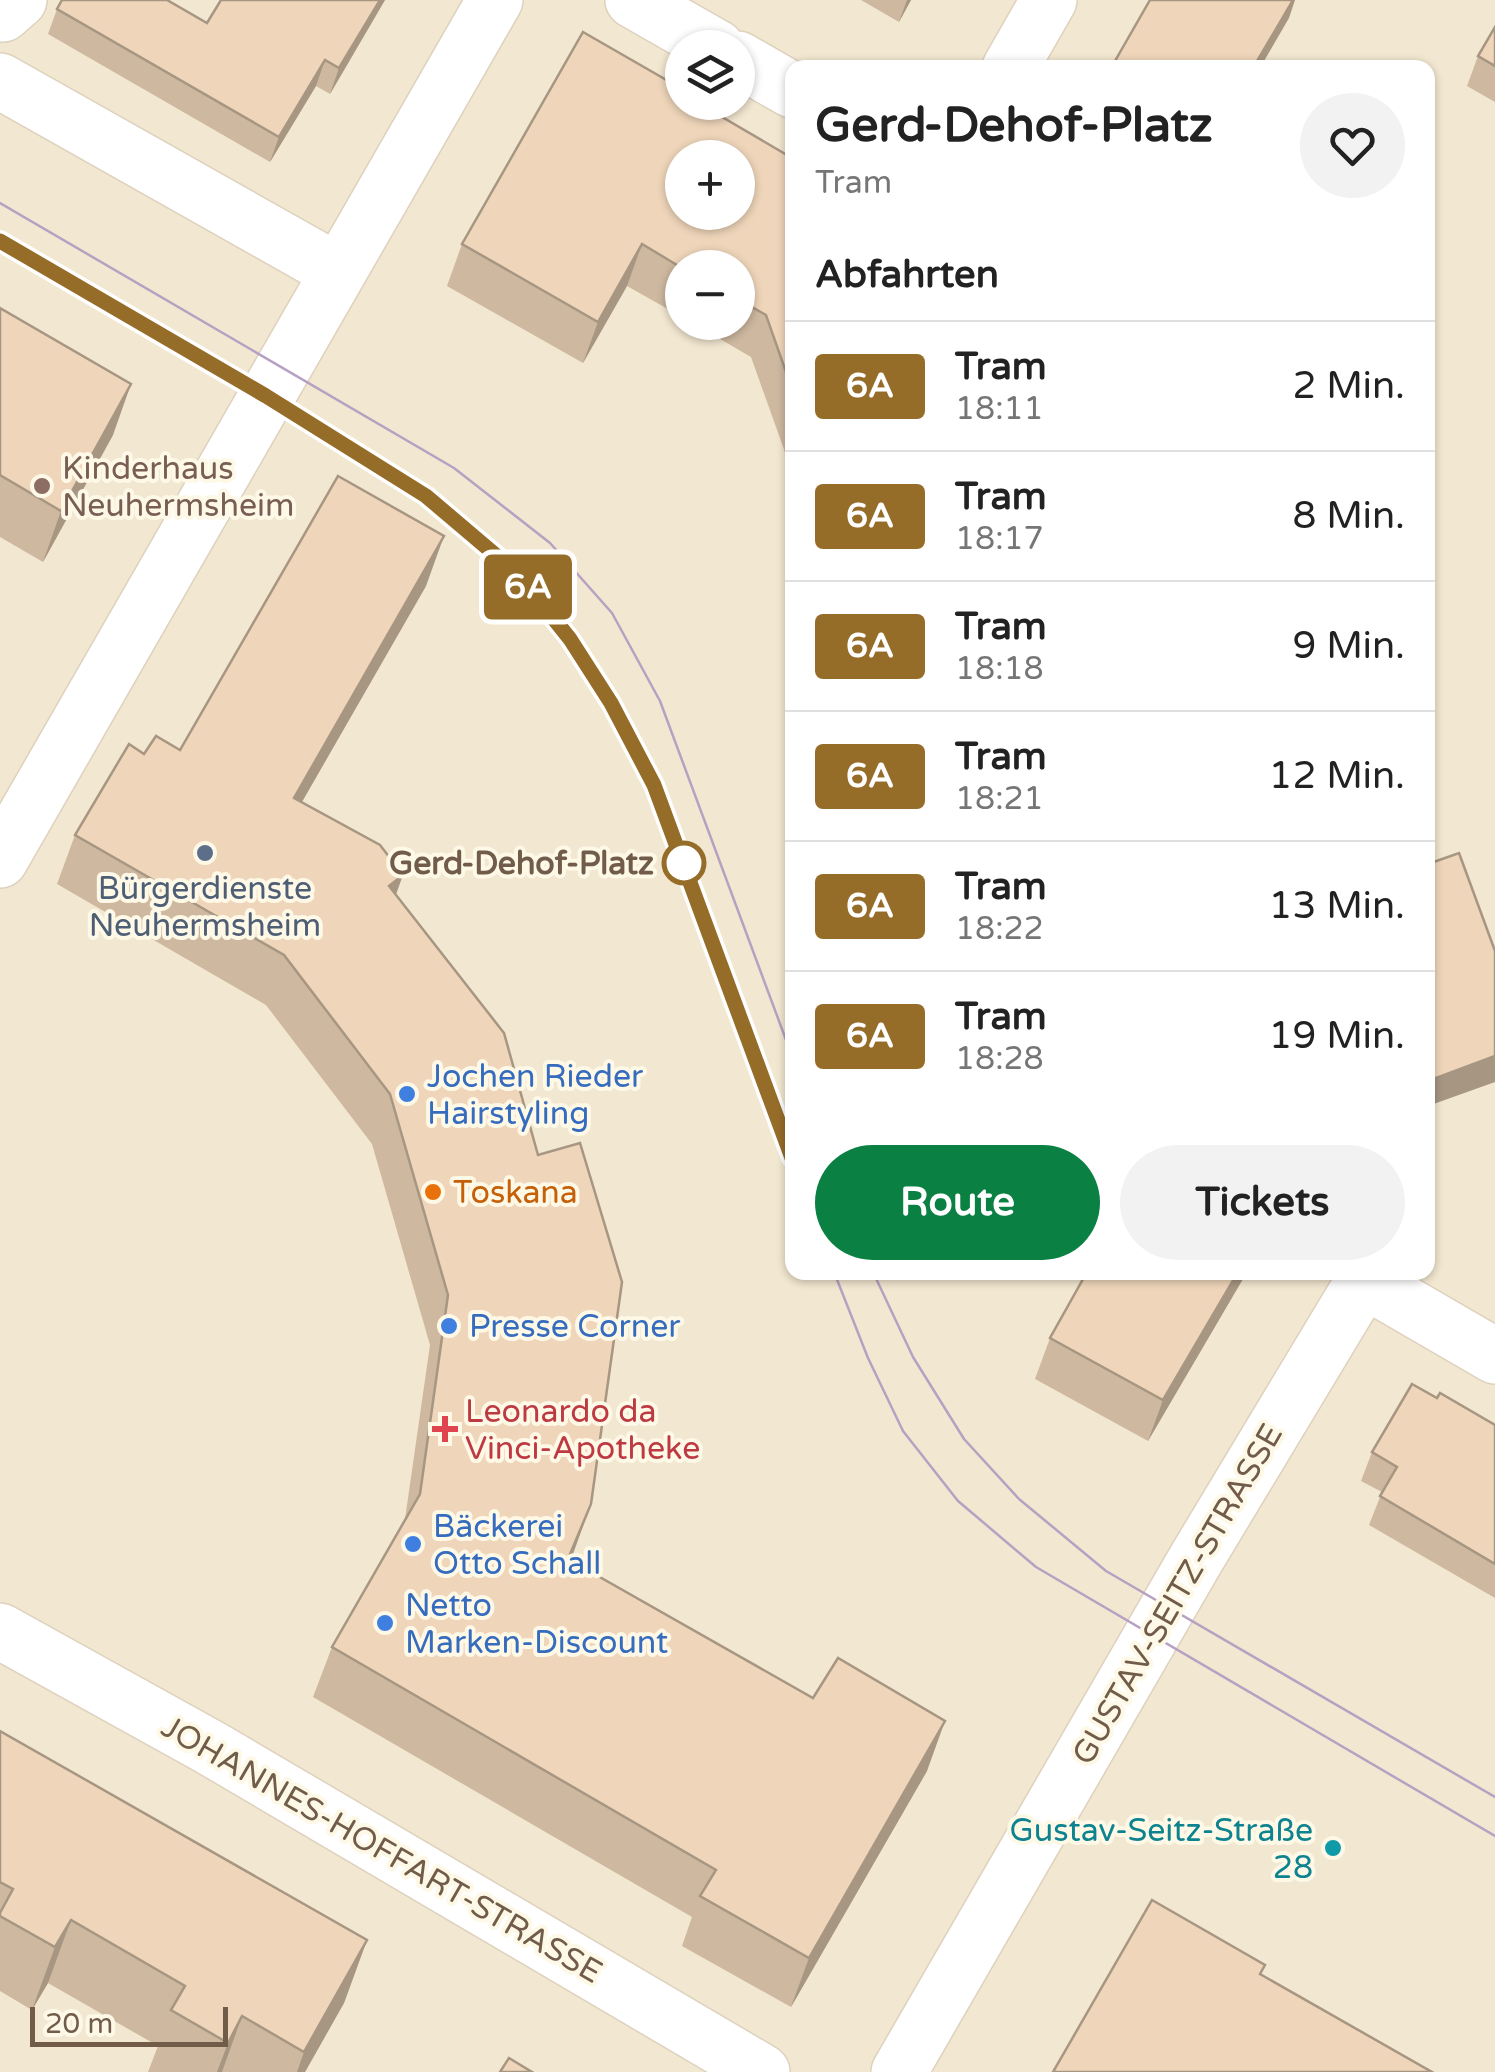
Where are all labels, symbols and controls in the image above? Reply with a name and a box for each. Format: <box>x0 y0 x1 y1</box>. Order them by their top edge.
map controls <box>665 30 755 340</box>
button: layers <box>665 30 755 120</box>
button: heart <box>1300 93 1405 198</box>
text: Gerd-Dehof-Platz <box>815 97 1213 155</box>
button: + <box>665 140 755 230</box>
text: Tram <box>815 164 892 202</box>
button: − <box>665 250 755 340</box>
text: Abfahrten <box>815 252 999 298</box>
text: Tram <box>955 344 1047 390</box>
text: 2 Min. <box>1292 363 1405 409</box>
text: 6A <box>846 365 894 407</box>
text: 18:11 <box>955 390 1044 428</box>
place label: Kinderhaus Neuhermsheim <box>62 450 294 525</box>
text: Tram <box>955 474 1047 520</box>
marker: Kinderhaus Neuhermsheim <box>31 475 53 497</box>
text: 8 Min. <box>1292 493 1405 539</box>
text: 6A <box>846 495 894 537</box>
text: 18:17 <box>955 520 1044 558</box>
line badge: 6A <box>483 554 573 620</box>
text: 6A <box>504 566 552 608</box>
text: Tram <box>955 604 1047 650</box>
text: 9 Min. <box>1292 623 1405 669</box>
text: 6A <box>846 625 894 667</box>
text: 18:18 <box>955 650 1044 688</box>
text: Tram <box>955 734 1047 780</box>
text: 12 Min. <box>1269 753 1405 799</box>
text: 6A <box>846 755 894 797</box>
text: 18:21 <box>955 780 1044 818</box>
marker: Bürgerdienste Neuhermsheim <box>194 842 216 864</box>
marker: Gerd-Dehof-Platz <box>663 842 705 884</box>
place label: Gerd-Dehof-Platz <box>389 845 654 883</box>
text: Tram <box>955 864 1047 910</box>
place label: Bürgerdienste Neuhermsheim <box>89 870 321 945</box>
text: 13 Min. <box>1269 883 1405 929</box>
text: 6A <box>846 885 894 927</box>
text: 18:22 <box>955 910 1044 948</box>
text: Tram <box>955 994 1047 1040</box>
text: 19 Min. <box>1269 1013 1405 1059</box>
text: 6A <box>846 1015 894 1057</box>
text: 18:28 <box>955 1040 1044 1078</box>
place label: Jochen Rieder Hairstyling <box>427 1058 644 1133</box>
marker: Jochen Rieder Hairstyling <box>396 1083 418 1105</box>
button: Route <box>815 1145 1100 1260</box>
button: Tickets <box>1120 1145 1405 1260</box>
place label: Toskana <box>453 1174 578 1212</box>
marker: Toskana <box>422 1181 444 1203</box>
place label: Presse Corner <box>469 1308 681 1346</box>
marker: Presse Corner <box>438 1315 460 1337</box>
place label: Leonardo da Vinci-Apotheke <box>465 1393 700 1468</box>
marker: Leonardo da Vinci-Apotheke <box>434 1418 456 1440</box>
street label: GUSTAV-SEITZ-STRASSE <box>1065 1418 1291 1771</box>
place label: Bäckerei Otto Schall <box>433 1508 601 1583</box>
marker: Bäckerei Otto Schall <box>402 1533 424 1555</box>
place label: Netto Marken-Discount <box>405 1587 668 1662</box>
marker: Netto Marken-Discount <box>374 1612 396 1634</box>
street label: JOHANNES-HOFFART-STRASSE <box>155 1708 608 1992</box>
place label: Gustav-Seitz-Straße 28 <box>1010 1812 1313 1887</box>
marker: Gustav-Seitz-Straße 28 <box>1322 1837 1344 1859</box>
scale bar <box>30 2002 228 2046</box>
text: 20 m <box>45 2007 113 2041</box>

